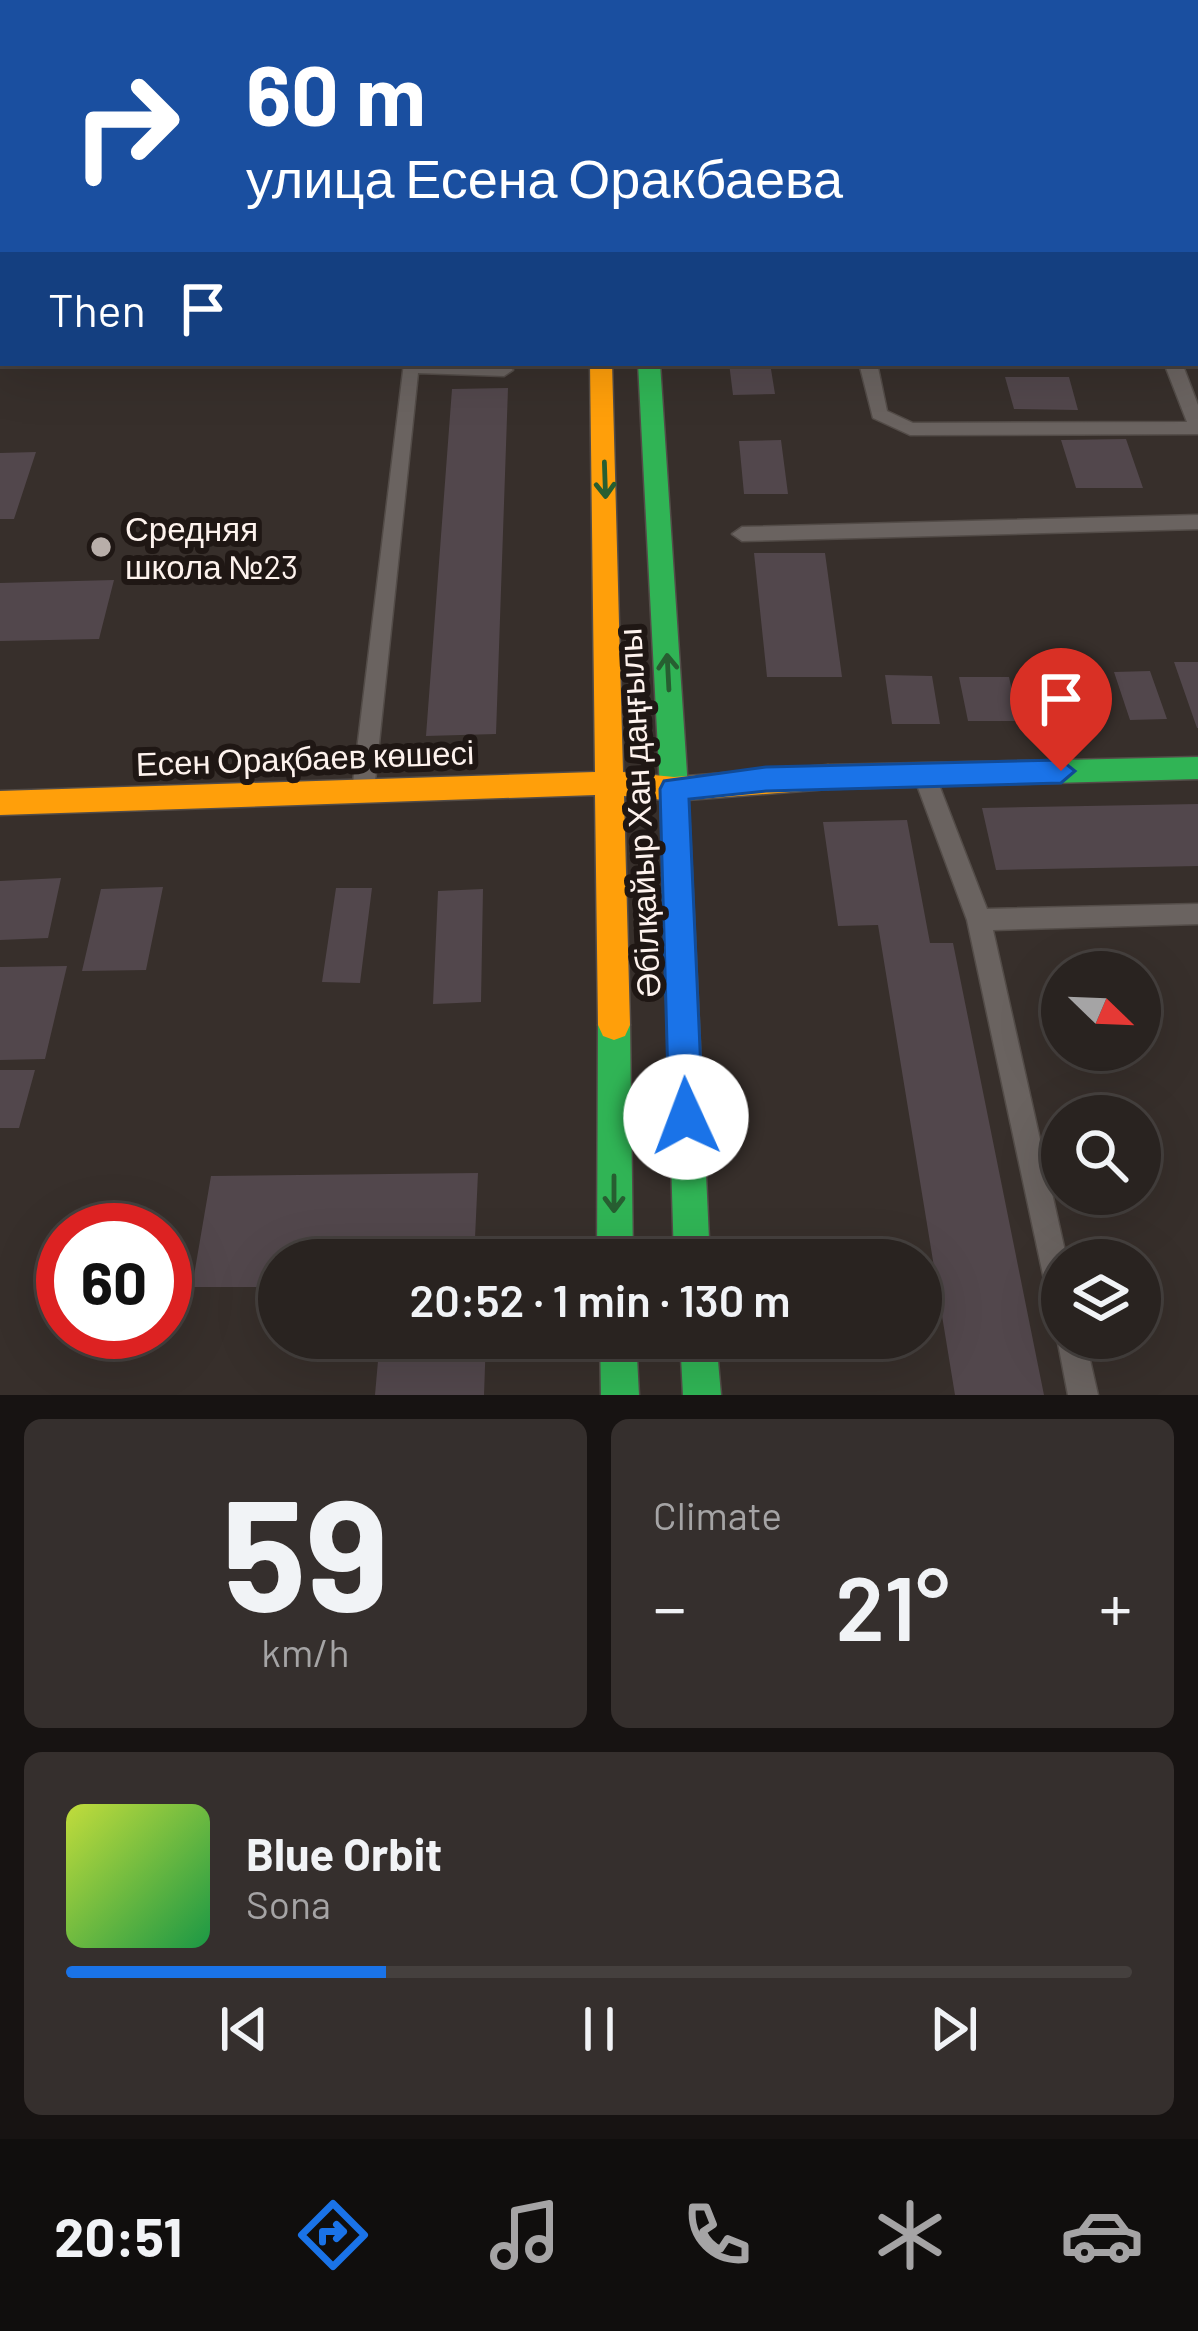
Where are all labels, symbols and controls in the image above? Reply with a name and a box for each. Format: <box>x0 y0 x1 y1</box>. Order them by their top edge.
text: 60 m <box>246 42 426 143</box>
icon: right <box>48 48 204 204</box>
text: улица Есена Оракбаева <box>246 144 843 209</box>
icon: arrive <box>170 276 236 342</box>
text: Then <box>48 282 146 336</box>
one-way arrow <box>594 460 617 499</box>
place label: Средняя школа №23 <box>125 508 298 586</box>
marker: Средняя школа №23 <box>88 534 114 560</box>
street label: Әбілқайыр Хан даңғылы <box>608 627 668 999</box>
pin <box>1010 648 1112 771</box>
one-way arrow <box>656 653 679 692</box>
icon: arrive <box>1028 666 1094 732</box>
street label: Есен Орақбаев көшесі <box>135 731 475 783</box>
north arrow <box>1041 951 1161 1071</box>
map controls <box>1041 951 1161 1359</box>
position arrow <box>623 1054 749 1180</box>
button: search <box>1041 1095 1161 1215</box>
one-way arrow <box>603 1174 625 1213</box>
speed limit sign: 60 <box>36 1203 192 1359</box>
button: layers <box>1041 1239 1161 1359</box>
text: 20:52 · 1 min · 130 m <box>409 1272 791 1326</box>
text: 59 <box>222 1456 389 1643</box>
text: Climate <box>653 1491 782 1538</box>
text: 21° <box>835 1551 950 1659</box>
text: − <box>653 1566 686 1645</box>
text: + <box>1099 1566 1132 1645</box>
text: km/h <box>261 1628 350 1675</box>
text: Blue Orbit <box>246 1826 442 1880</box>
text: Sona <box>246 1880 331 1927</box>
icon: previous <box>211 1996 277 2062</box>
icon: pause <box>566 1996 632 2062</box>
icon: next <box>921 1996 987 2062</box>
icon: directions <box>291 2193 375 2277</box>
icon: music <box>483 2193 567 2277</box>
icon: phone <box>675 2193 759 2277</box>
icon: climate <box>868 2193 952 2277</box>
icon: car <box>1060 2193 1144 2277</box>
text: 20:51 <box>54 2203 182 2268</box>

